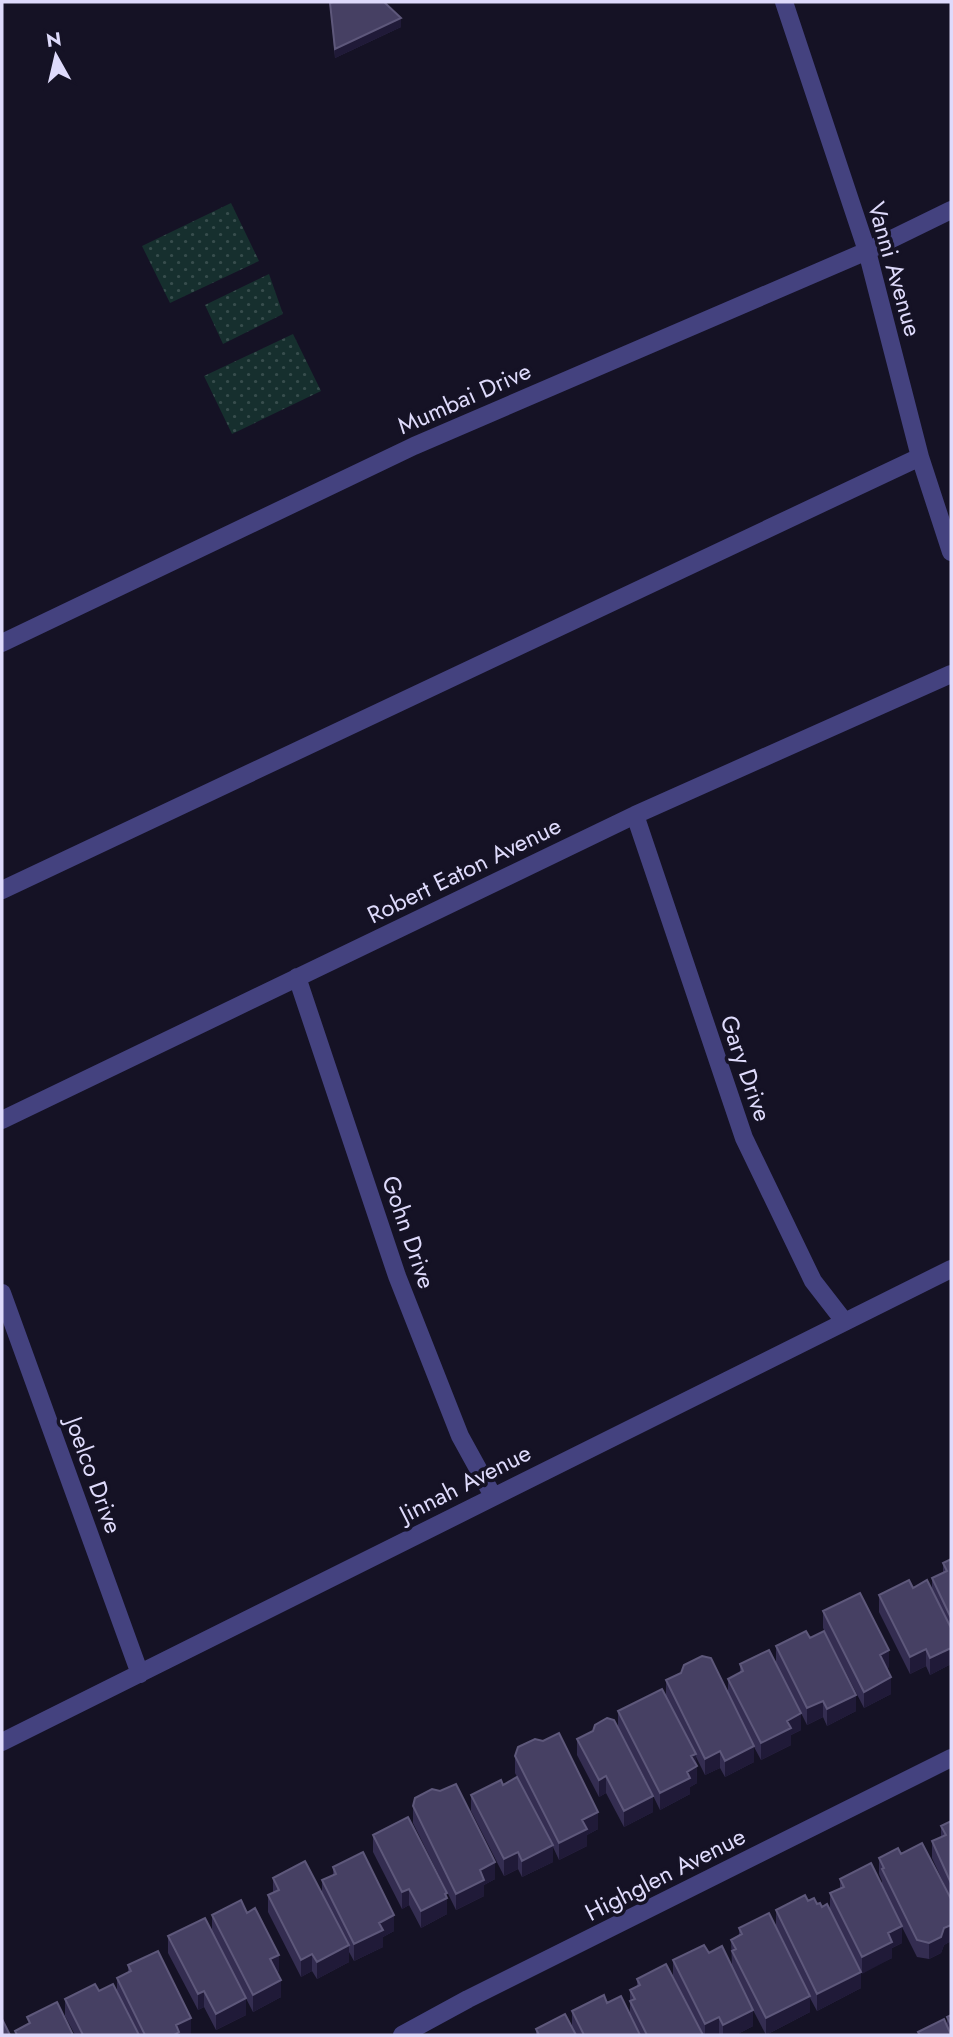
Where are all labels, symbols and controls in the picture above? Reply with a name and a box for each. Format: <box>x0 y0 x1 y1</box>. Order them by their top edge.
north arrow <box>21 21 91 91</box>
text: N <box>44 25 63 54</box>
street label: Vanni Avenue <box>859 198 931 340</box>
street label: Mumbai Drive <box>392 353 536 443</box>
street label: Robert Eaton Avenue <box>361 808 567 932</box>
street label: Gary Drive <box>712 1010 780 1126</box>
street label: Gohn Drive <box>373 1171 445 1293</box>
street label: Joelco Drive <box>56 1409 131 1538</box>
street label: Jinnah Avenue <box>391 1435 537 1532</box>
street label: Highglen Avenue <box>579 1818 751 1930</box>

